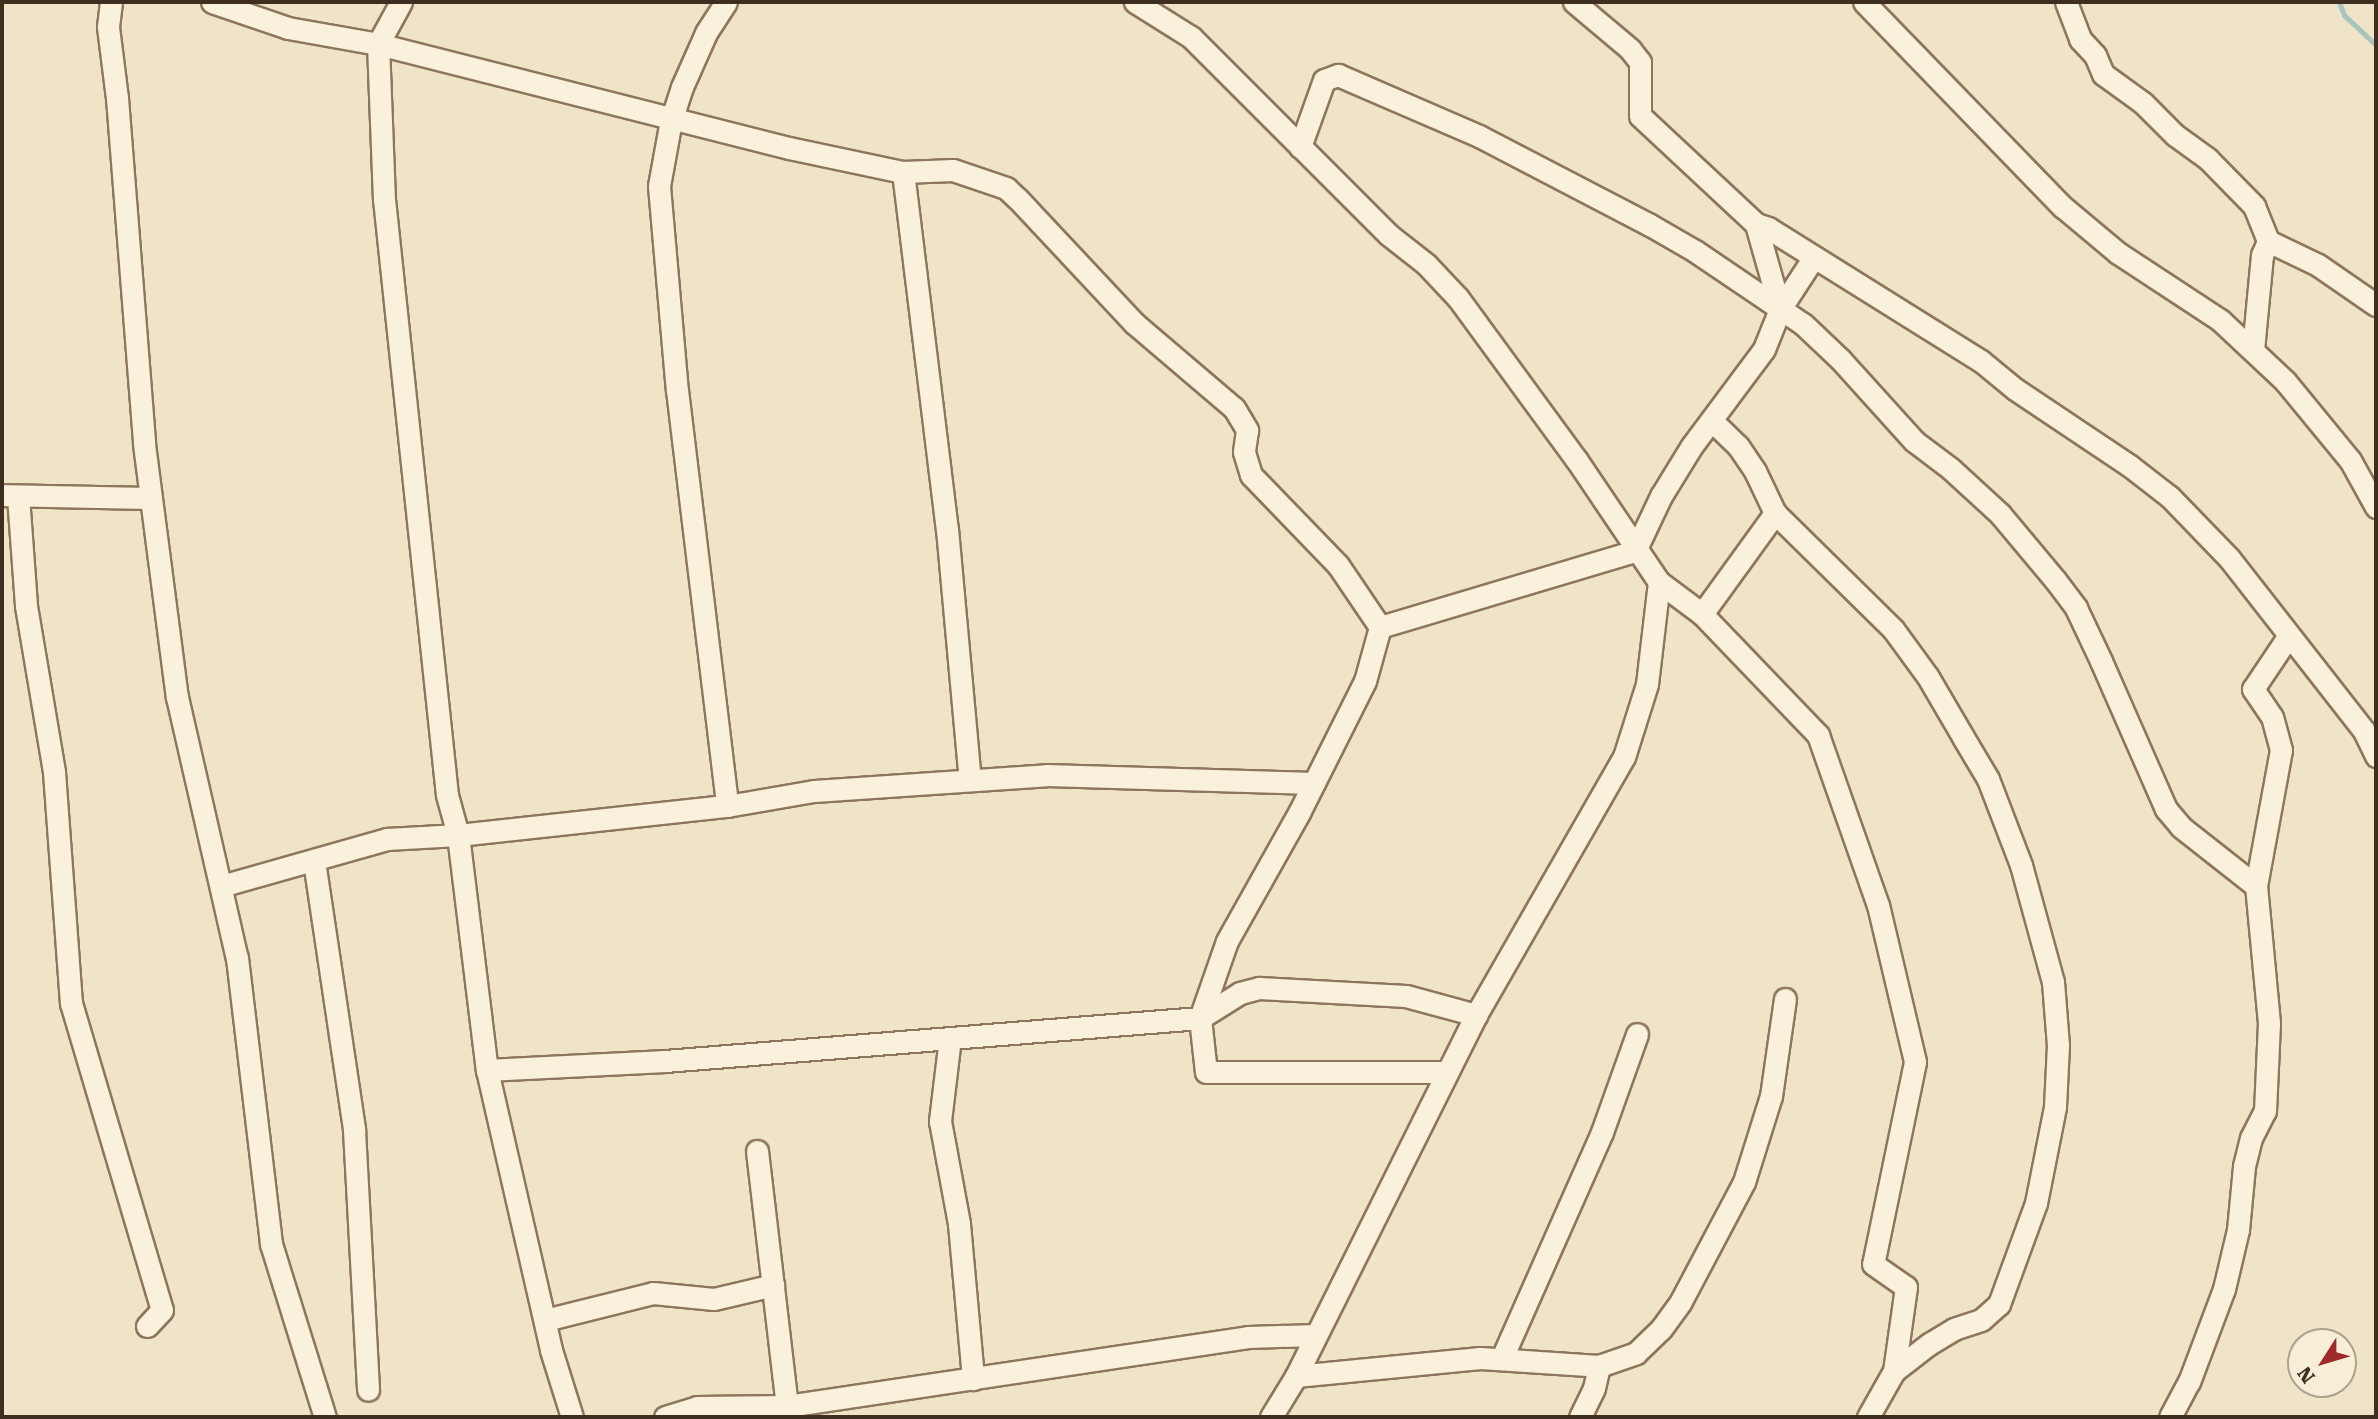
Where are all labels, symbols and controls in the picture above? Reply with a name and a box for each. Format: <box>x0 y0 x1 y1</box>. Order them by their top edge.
north arrow <box>2287 1328 2357 1398</box>
text: N <box>2293 1362 2320 1388</box>

